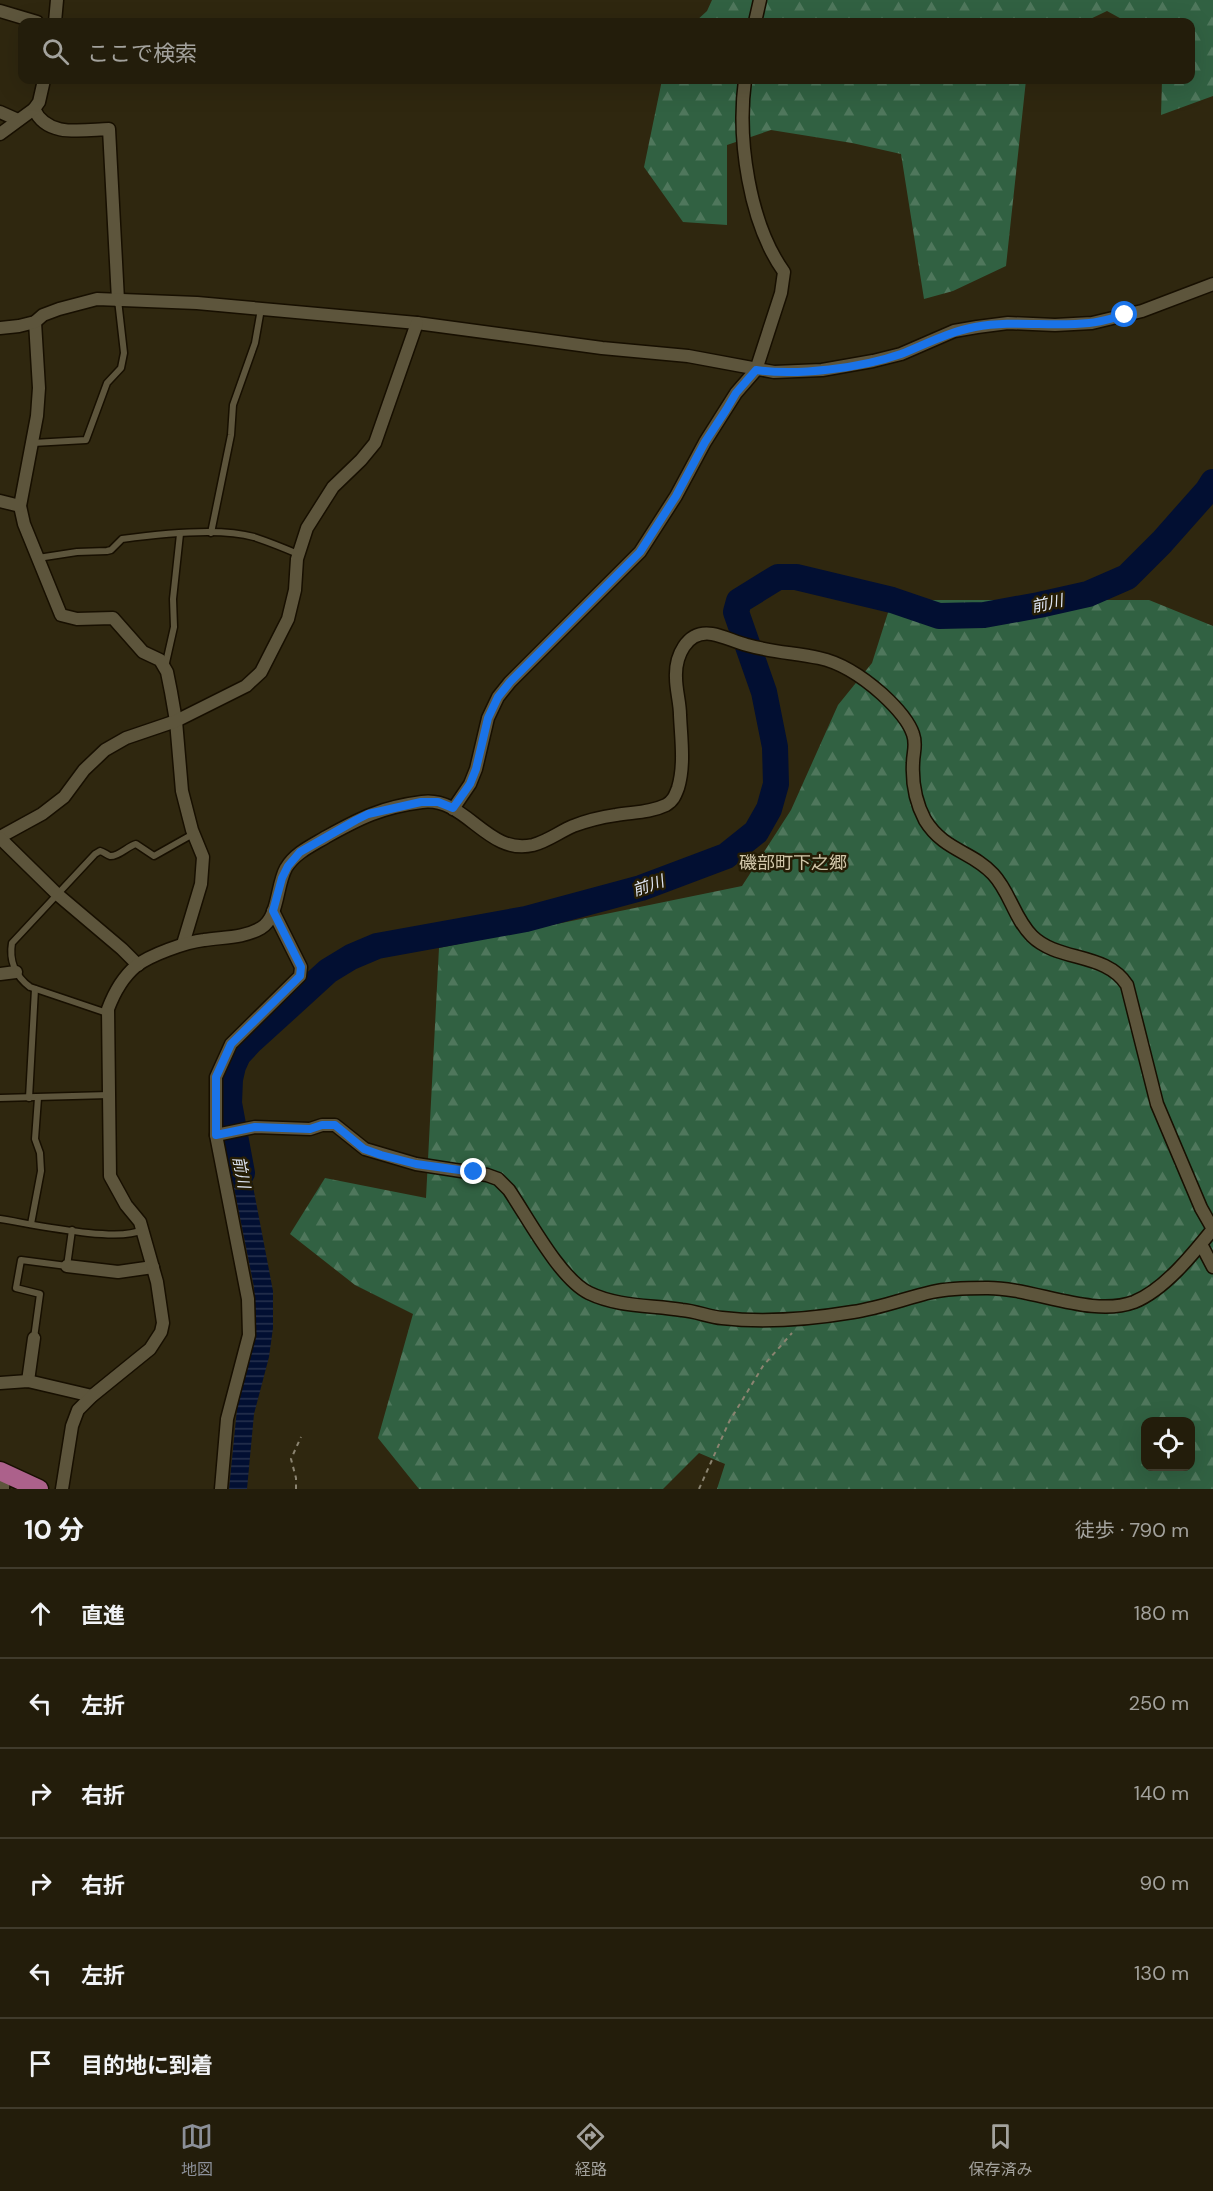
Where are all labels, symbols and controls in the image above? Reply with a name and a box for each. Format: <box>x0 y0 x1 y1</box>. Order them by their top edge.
search box <box>18 18 1195 84</box>
icon: search <box>39 35 72 68</box>
text: ここで検索 <box>87 39 197 68</box>
route start <box>1111 301 1137 327</box>
water label: 前川 <box>1029 589 1067 617</box>
district label: 磯部町下之郷 <box>739 851 847 875</box>
water label: 前川 <box>630 870 669 901</box>
water label: 前川 <box>228 1154 255 1192</box>
route end <box>460 1158 486 1184</box>
map controls <box>1141 1417 1195 1471</box>
button: locate <box>1141 1417 1195 1471</box>
text: 10 分 <box>24 1513 84 1547</box>
text: 徒歩 · 790 m <box>1075 1517 1189 1543</box>
icon: ahead <box>24 1597 57 1630</box>
text: 180 m <box>1134 1600 1189 1626</box>
text: 直進 <box>81 1601 125 1630</box>
icon: left <box>24 1687 57 1720</box>
text: 250 m <box>1128 1690 1189 1716</box>
text: 左折 <box>81 1691 125 1720</box>
icon: right <box>24 1777 57 1810</box>
text: 140 m <box>1134 1780 1189 1806</box>
text: 右折 <box>81 1781 125 1810</box>
icon: right <box>24 1867 57 1900</box>
text: 90 m <box>1140 1870 1189 1896</box>
text: 右折 <box>81 1871 125 1900</box>
icon: left <box>24 1957 57 1990</box>
text: 130 m <box>1134 1960 1189 1986</box>
text: 左折 <box>81 1961 125 1990</box>
icon: arrive <box>24 2047 57 2080</box>
text: 目的地に到着 <box>81 2051 213 2080</box>
tab: 地図 <box>180 2120 213 2180</box>
tab: 経路 <box>574 2120 607 2180</box>
tab: 保存済み <box>968 2120 1032 2180</box>

